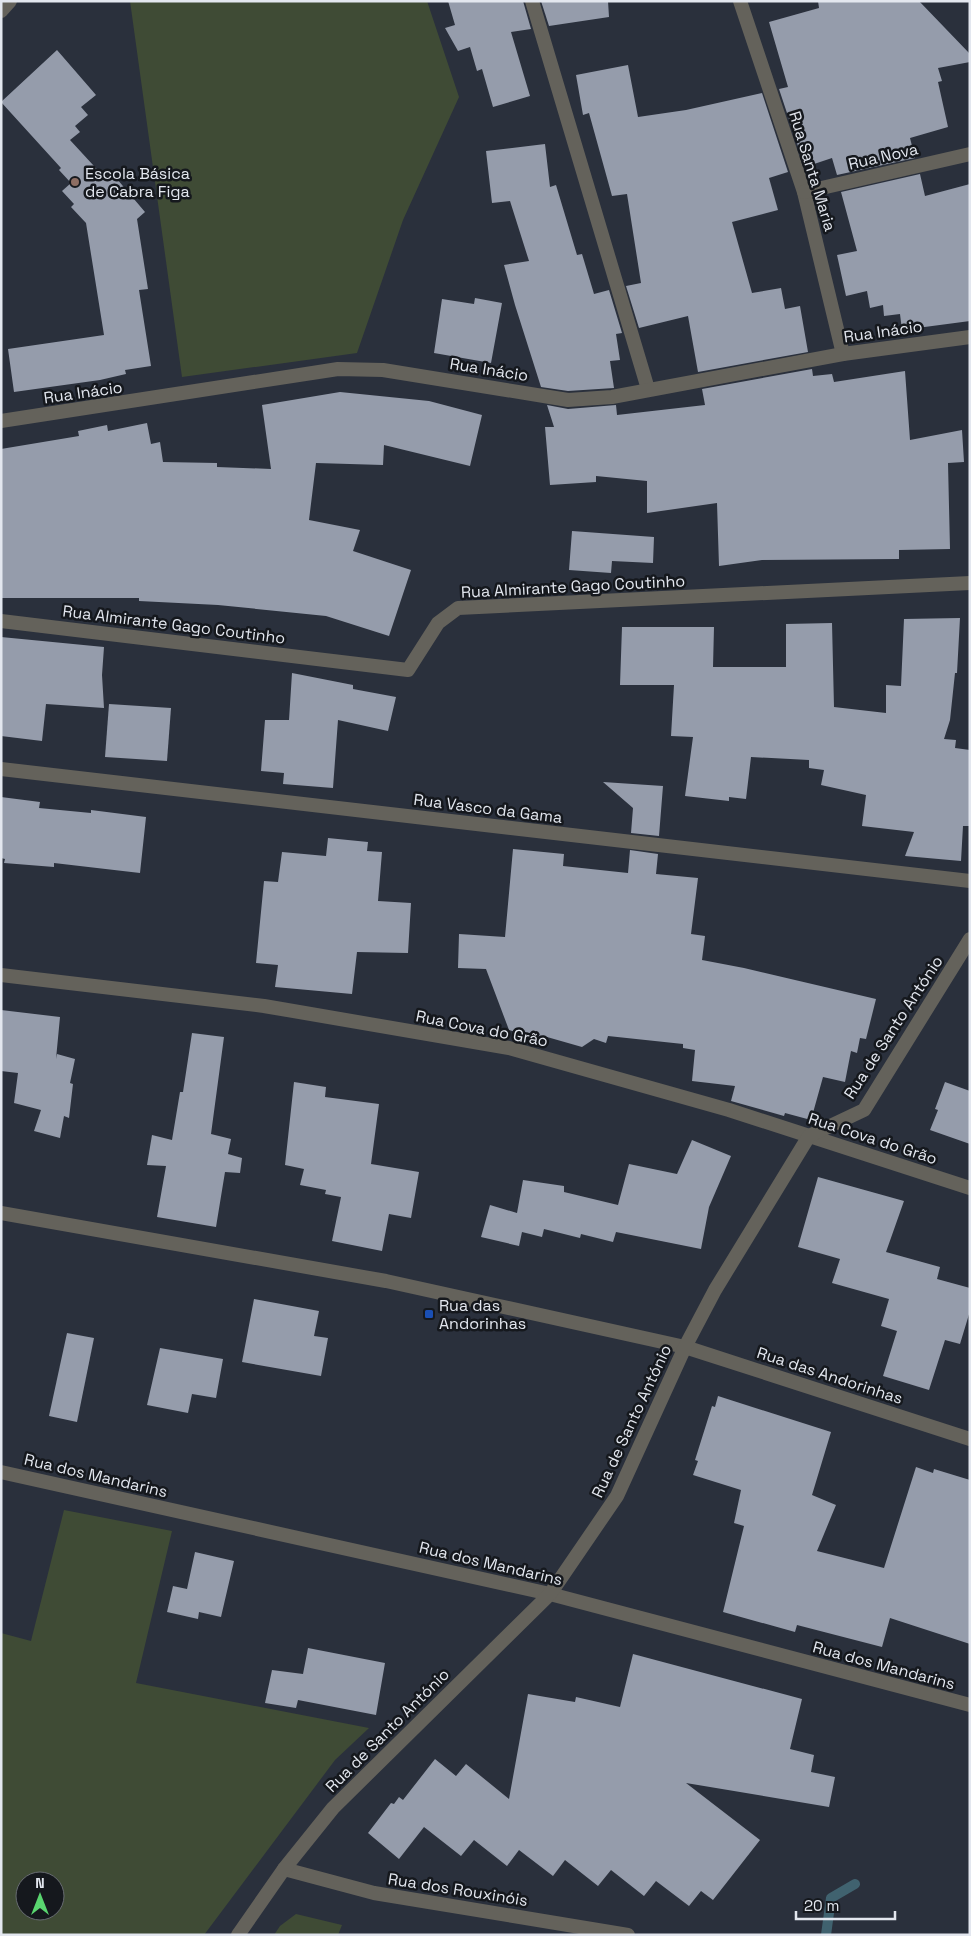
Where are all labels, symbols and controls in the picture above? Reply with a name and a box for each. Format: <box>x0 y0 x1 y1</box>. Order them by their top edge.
street label: Rua Santa Maria <box>784 108 841 234</box>
street label: Rua Nova <box>846 138 920 175</box>
place label: Escola Básica de Cabra Figa <box>85 163 190 202</box>
marker: Escola Básica de Cabra Figa <box>69 176 81 188</box>
street label: Rua Inácio <box>842 316 924 347</box>
street label: Rua Inácio <box>448 353 530 386</box>
street label: Rua Inácio <box>42 377 124 408</box>
street label: Rua Almirante Gago Coutinho <box>460 570 686 603</box>
street label: Rua Almirante Gago Coutinho <box>61 600 287 649</box>
street label: Rua Vasco da Gama <box>412 789 564 828</box>
street label: Rua de Santo António <box>839 952 948 1103</box>
street label: Rua Cova do Grão <box>414 1005 550 1052</box>
street label: Rua Cova do Grão <box>806 1108 940 1169</box>
place label: Rua das Andorinhas <box>439 1295 526 1334</box>
marker: Rua das Andorinhas <box>423 1308 435 1320</box>
street label: Rua de Santo António <box>587 1341 676 1501</box>
street label: Rua das Andorinhas <box>754 1342 905 1409</box>
street label: Rua dos Mandarins <box>22 1449 170 1502</box>
street label: Rua dos Mandarins <box>417 1537 565 1590</box>
street label: Rua dos Mandarins <box>810 1636 957 1695</box>
street label: Rua de Santo António <box>321 1664 454 1797</box>
street label: Rua dos Rouxinóis <box>387 1868 529 1911</box>
north arrow <box>15 1871 65 1921</box>
text: N <box>35 1874 45 1892</box>
scale bar <box>796 1888 895 1920</box>
text: 20 m <box>804 1896 839 1915</box>

